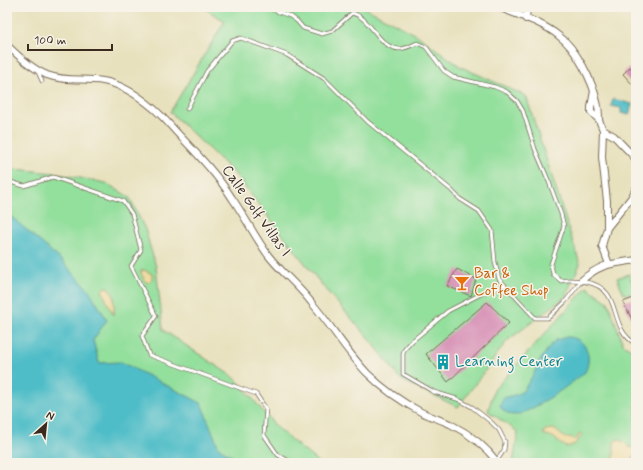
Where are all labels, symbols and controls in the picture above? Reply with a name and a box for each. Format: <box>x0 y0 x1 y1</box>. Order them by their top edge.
scale bar <box>28 26 112 52</box>
text: 100 m <box>34 33 66 49</box>
street label: Calle Golf Villas I <box>217 161 295 261</box>
place label: Bar & Coffee Shop <box>474 264 549 301</box>
bar icon: Bar & Coffee Shop <box>453 274 471 292</box>
place label: Learning Center <box>455 352 563 373</box>
building icon: Learning Center <box>434 353 452 371</box>
north arrow <box>26 404 66 444</box>
text: N <box>44 408 57 424</box>

